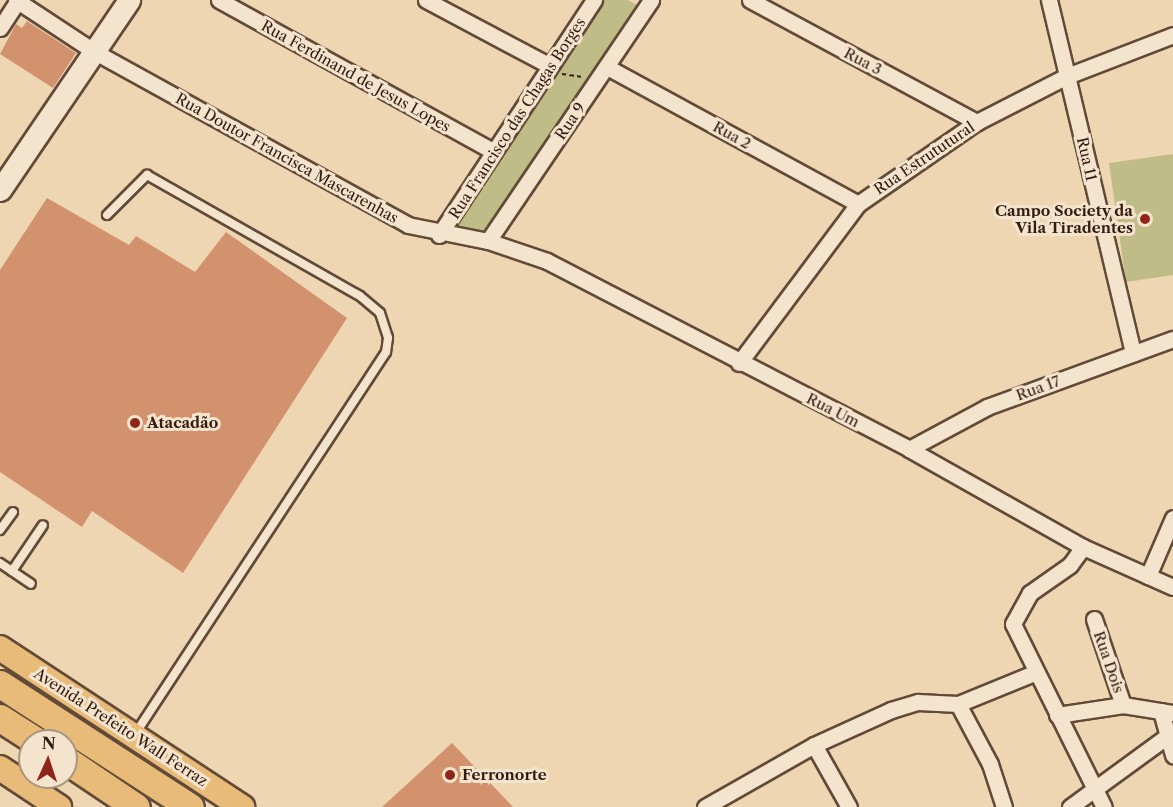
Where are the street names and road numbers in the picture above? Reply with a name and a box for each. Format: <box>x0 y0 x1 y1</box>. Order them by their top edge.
street label: Rua Francisco das Chagas Borges <box>445 14 589 222</box>
street label: Rua Ferdinand de Jesus Lopes <box>258 16 454 136</box>
street label: Rua 3 <box>841 44 885 78</box>
street label: Rua Doutor Francisca Mascarenhas <box>172 89 402 227</box>
street label: Rua 9 <box>551 99 589 143</box>
street label: Rua 2 <box>710 117 754 153</box>
street label: Rua Estrututural <box>870 118 978 198</box>
street label: Rua 11 <box>1073 135 1101 183</box>
street label: Rua 17 <box>1013 372 1063 404</box>
street label: Rua Um <box>803 389 863 431</box>
street label: Rua Dois <box>1090 629 1128 695</box>
street label: Avenida Prefeito Wall Ferraz <box>31 664 211 790</box>

